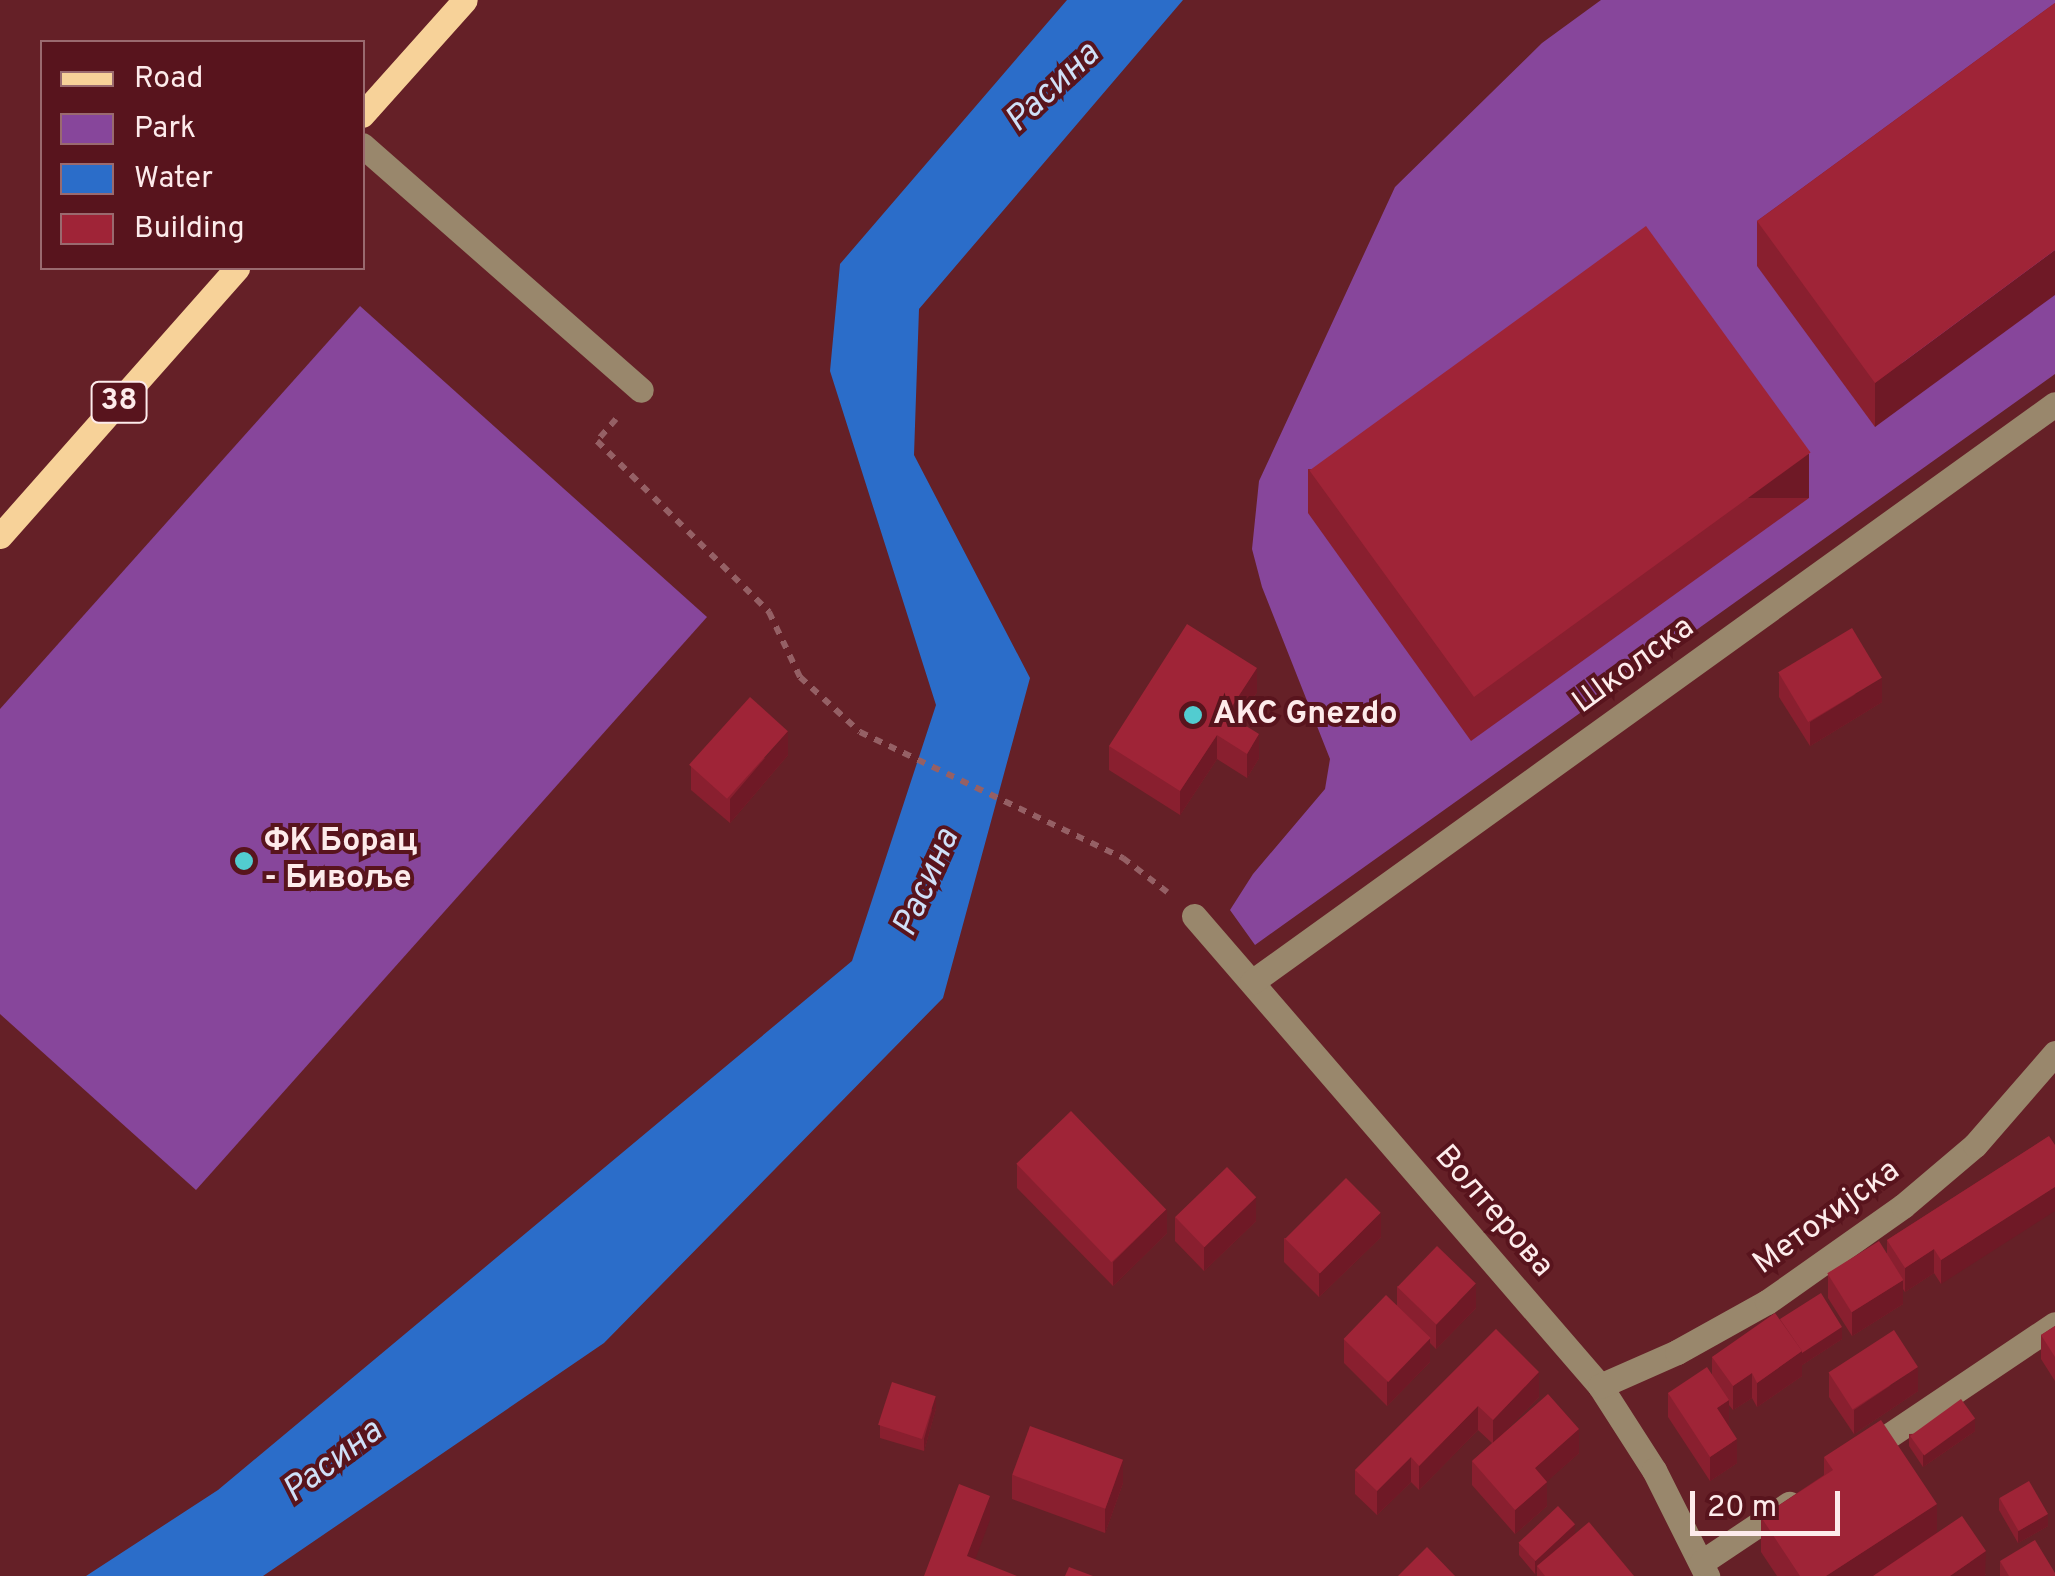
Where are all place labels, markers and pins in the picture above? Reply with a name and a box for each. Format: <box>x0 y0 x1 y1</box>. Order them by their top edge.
place label: AKC Gnezdo <box>1213 696 1398 734</box>
marker: AKC Gnezdo <box>1182 704 1204 726</box>
place label: ФК Борац - Бивоље <box>264 824 418 899</box>
marker: ФК Борац - Бивоље <box>233 850 255 872</box>

